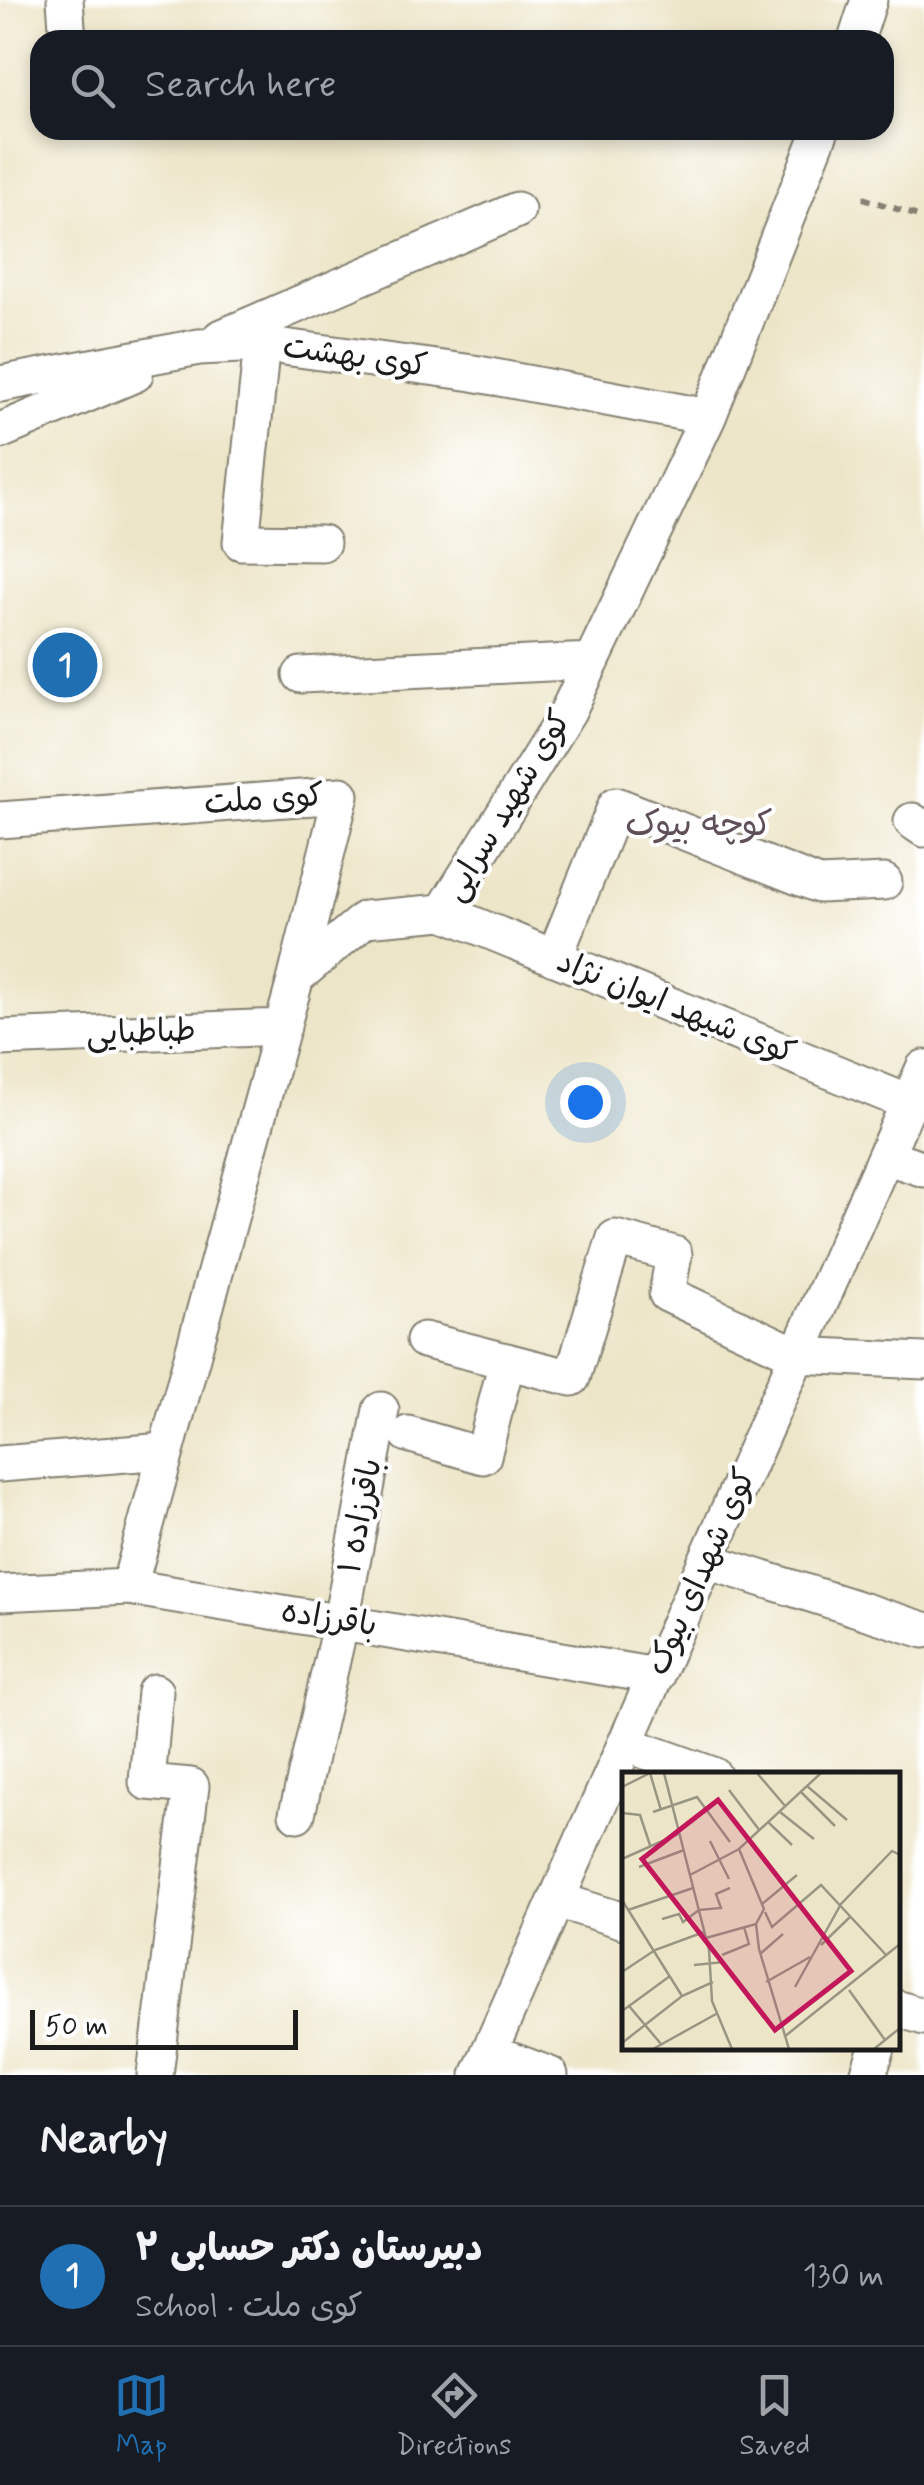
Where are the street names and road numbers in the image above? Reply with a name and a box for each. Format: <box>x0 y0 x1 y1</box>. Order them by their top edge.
street label: کوی بهشت <box>280 326 430 388</box>
street label: کوی شهید سرایی <box>434 702 582 910</box>
street label: کوی ملت <box>203 775 325 825</box>
street label: کوی شیهد ایوان نژاد <box>551 941 801 1075</box>
street label: طباطبایی <box>86 1010 196 1056</box>
street label: باقرزاده ۱ <box>329 1455 393 1577</box>
street label: کوی شهدای بیوک <box>638 1462 766 1682</box>
street label: باقرزاده <box>278 1591 380 1647</box>

